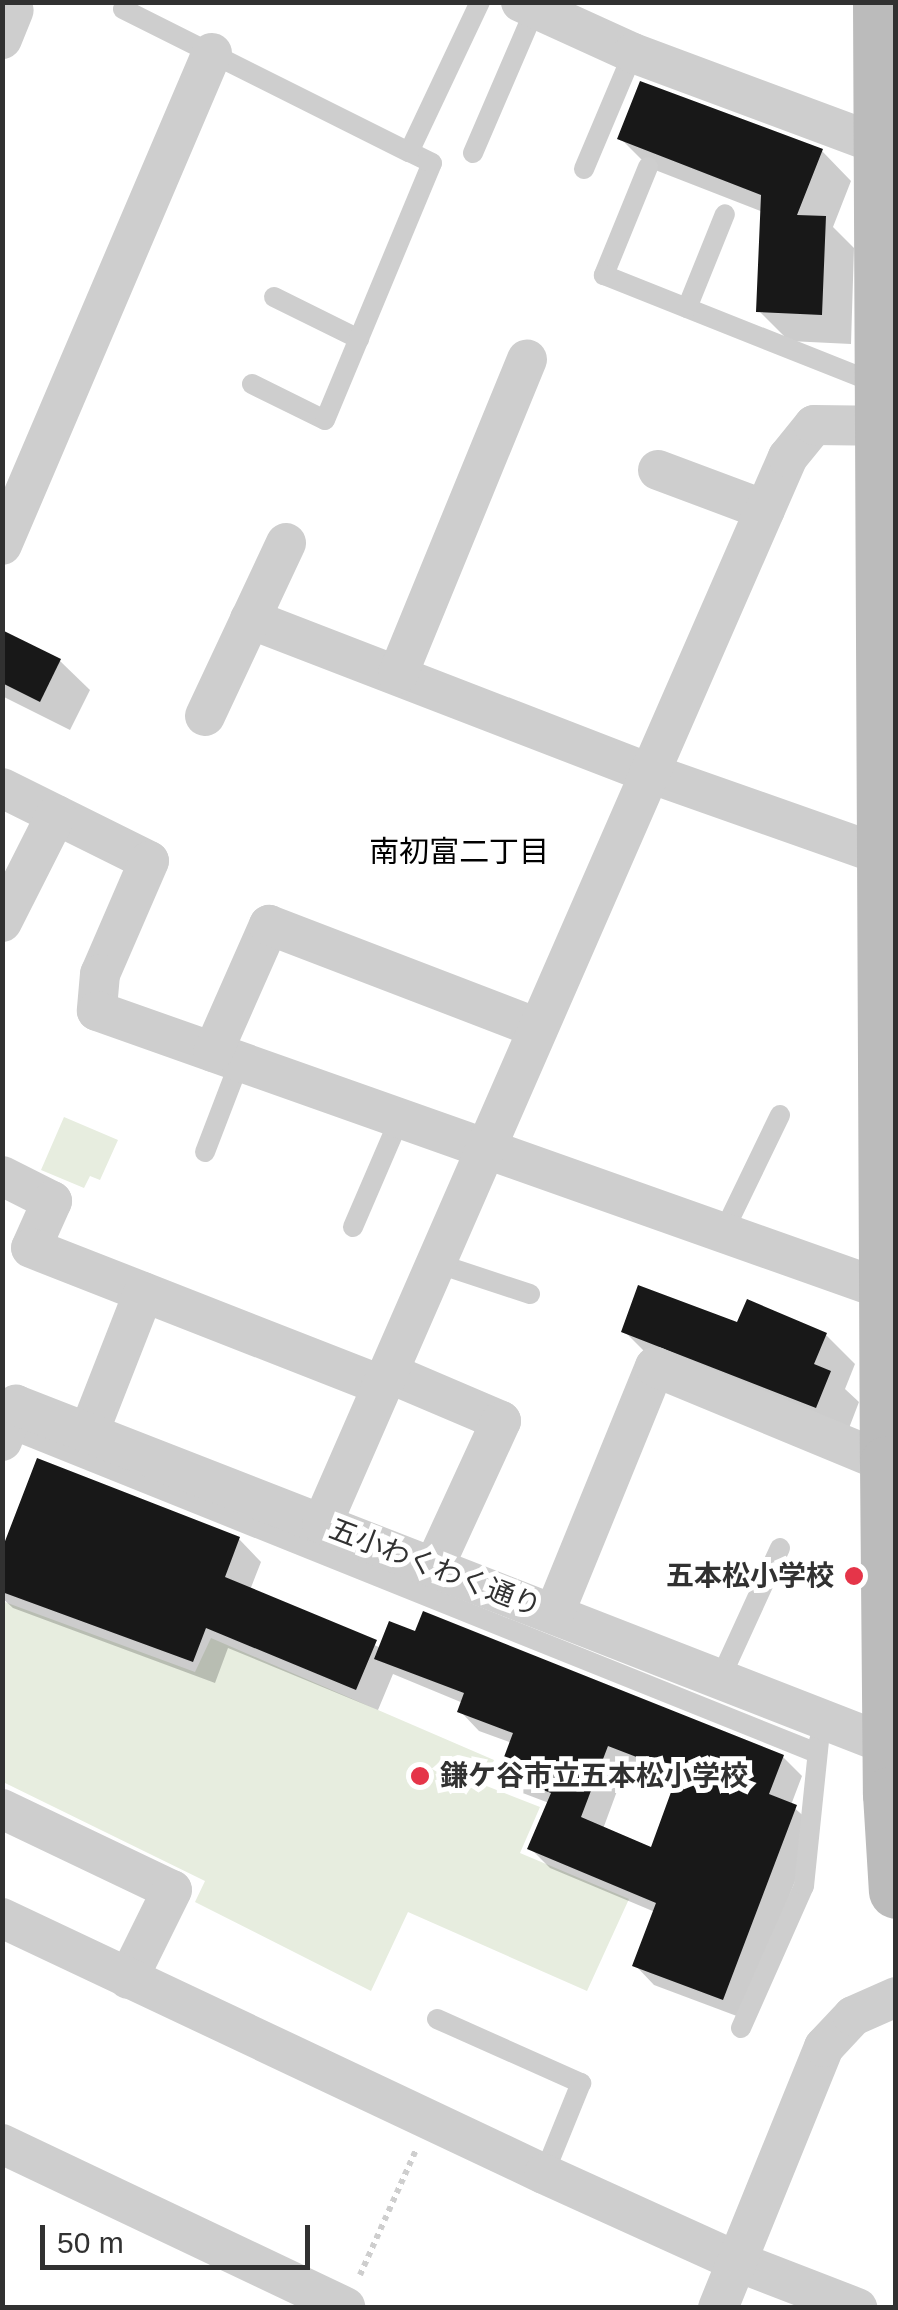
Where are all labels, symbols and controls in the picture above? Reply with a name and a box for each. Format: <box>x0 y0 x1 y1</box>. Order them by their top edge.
district label: 南初富二丁目 <box>369 834 549 870</box>
street label: 五小わくわく通り <box>324 1512 546 1624</box>
place label: 五本松小学校 <box>666 1559 834 1593</box>
marker: 五本松小学校 <box>843 1565 865 1587</box>
place label: 鎌ケ谷市立五本松小学校 <box>440 1759 748 1793</box>
marker: 鎌ケ谷市立五本松小学校 <box>409 1765 431 1787</box>
scale bar <box>45 2205 315 2267</box>
text: 50 m <box>57 2226 124 2259</box>

